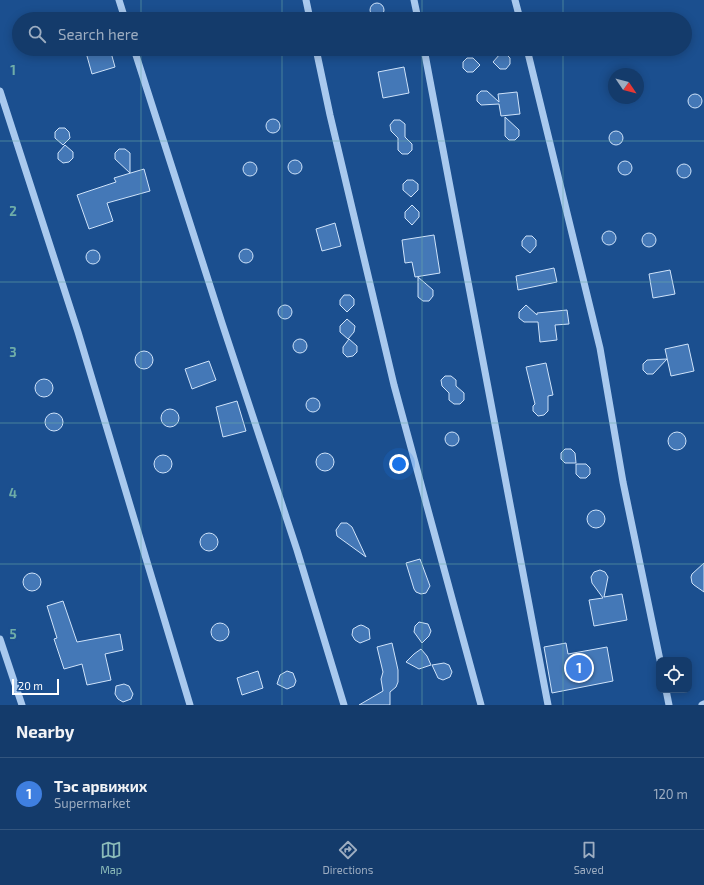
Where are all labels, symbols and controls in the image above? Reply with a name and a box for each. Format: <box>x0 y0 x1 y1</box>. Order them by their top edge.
search box <box>12 12 692 56</box>
icon: search <box>26 23 48 45</box>
text: Search here <box>58 25 139 43</box>
text: 1 <box>10 62 16 78</box>
north arrow <box>608 68 644 104</box>
text: 2 <box>9 203 17 219</box>
text: 3 <box>9 344 17 360</box>
your location <box>389 454 409 474</box>
text: 4 <box>9 485 17 501</box>
text: 5 <box>9 626 17 642</box>
pin: 1 <box>566 653 592 683</box>
map controls <box>656 657 692 693</box>
button: locate <box>656 657 692 693</box>
scale bar <box>12 677 59 696</box>
text: 20 m <box>18 679 43 692</box>
text: Nearby <box>16 721 74 741</box>
text: Тэс арвижих <box>54 777 147 795</box>
text: 1 <box>26 786 32 802</box>
text: 120 m <box>653 786 688 802</box>
text: Supermarket <box>54 795 131 811</box>
tab: Map <box>100 839 122 876</box>
tab: Directions <box>323 839 373 876</box>
tab: Saved <box>574 839 604 876</box>

